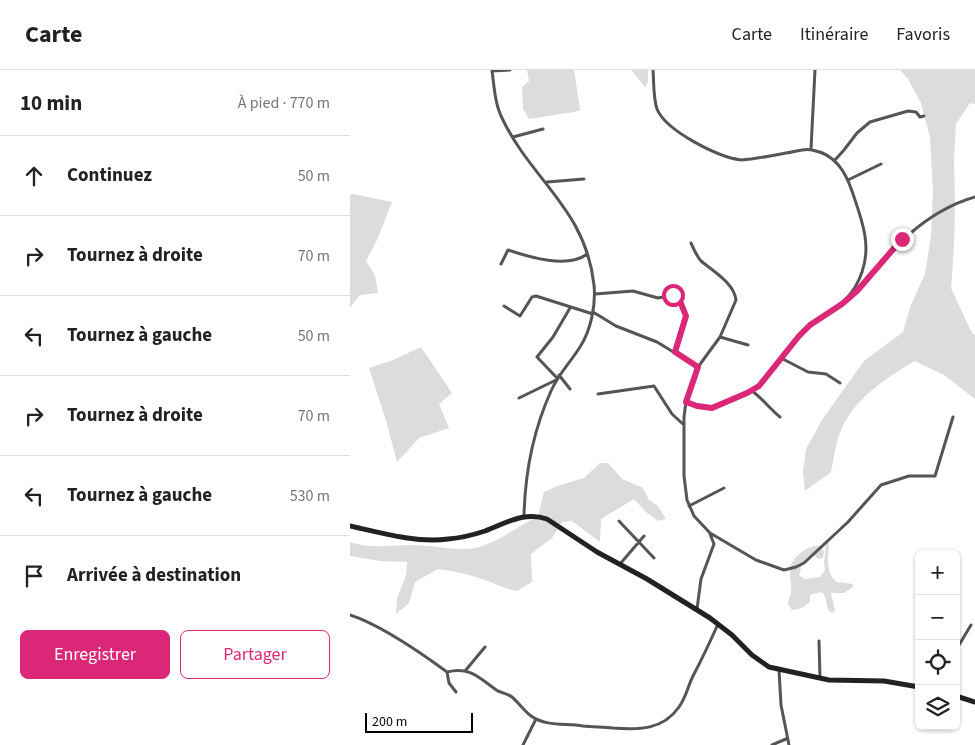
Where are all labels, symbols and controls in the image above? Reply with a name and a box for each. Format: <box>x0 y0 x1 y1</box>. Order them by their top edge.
text: Carte <box>25 17 82 52</box>
text: Carte <box>732 22 772 47</box>
text: Itinéraire <box>800 22 868 47</box>
text: Favoris <box>896 22 950 47</box>
text: 10 min <box>20 88 82 118</box>
text: À pied · 770 m <box>238 92 330 114</box>
icon: ahead <box>20 162 48 190</box>
text: Continuez <box>67 162 152 189</box>
text: 50 m <box>298 165 330 187</box>
route end <box>891 228 914 251</box>
icon: right <box>20 242 48 270</box>
text: Tournez à droite <box>67 242 203 269</box>
text: 70 m <box>298 245 330 267</box>
route start <box>662 284 685 307</box>
icon: left <box>20 322 48 350</box>
text: Tournez à gauche <box>67 322 212 349</box>
text: 50 m <box>298 325 330 347</box>
icon: right <box>20 402 48 430</box>
text: Tournez à droite <box>67 402 203 429</box>
text: 70 m <box>298 405 330 427</box>
icon: left <box>20 482 48 510</box>
text: Tournez à gauche <box>67 482 212 509</box>
text: 530 m <box>290 485 330 507</box>
map controls <box>915 550 960 730</box>
button: + <box>915 550 960 595</box>
icon: arrive <box>20 562 48 590</box>
text: Arrivée à destination <box>67 562 241 589</box>
button: − <box>915 595 960 640</box>
button: Enregistrer <box>20 630 170 679</box>
button: Partager <box>180 630 330 679</box>
button: locate <box>915 640 960 685</box>
button: layers <box>915 685 960 730</box>
scale bar <box>365 710 472 733</box>
text: 200 m <box>372 712 407 732</box>

